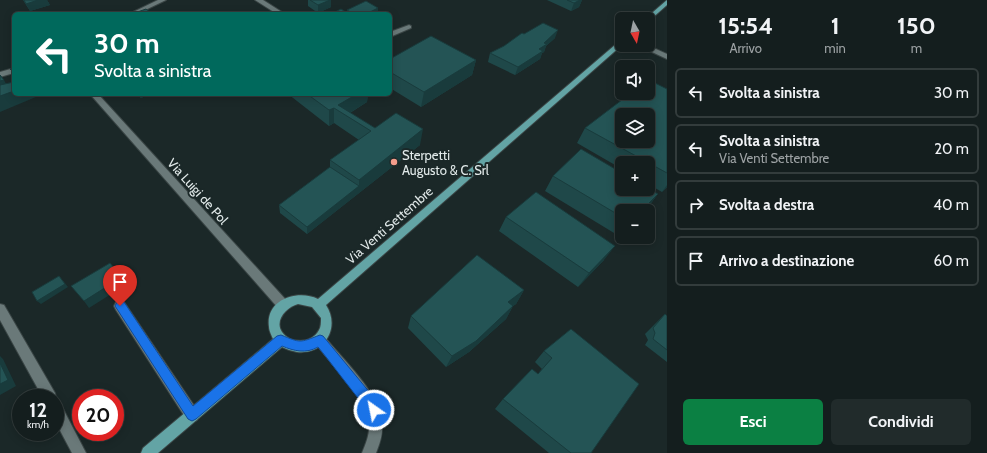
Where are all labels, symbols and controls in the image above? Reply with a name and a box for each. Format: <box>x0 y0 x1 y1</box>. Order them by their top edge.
text: 15:54 <box>718 11 773 40</box>
text: 1 <box>831 11 839 40</box>
text: 150 <box>897 11 936 40</box>
north arrow <box>615 12 655 52</box>
map controls <box>615 12 655 244</box>
text: 30 m <box>94 26 160 60</box>
icon: left <box>28 28 80 80</box>
text: Arrivo <box>729 40 762 56</box>
text: min <box>824 40 846 56</box>
text: m <box>911 40 922 56</box>
text: Svolta a sinistra <box>94 60 211 82</box>
button: sound <box>615 60 655 100</box>
icon: left <box>685 82 707 104</box>
text: Svolta a sinistra <box>719 84 820 102</box>
text: 30 m <box>934 84 969 102</box>
button: layers <box>615 108 655 148</box>
text: Svolta a sinistra <box>719 132 820 150</box>
icon: left <box>685 138 707 160</box>
text: 20 m <box>934 140 969 158</box>
place label: Sterpetti Augusto & C. Srl <box>402 147 489 178</box>
text: Via Venti Settembre <box>719 150 829 166</box>
street label: Via Luigi de Pol <box>164 155 232 227</box>
button: + <box>615 156 655 196</box>
marker: Sterpetti Augusto & C. Srl <box>389 157 399 167</box>
street label: Via Venti Settembre <box>342 183 436 267</box>
icon: right <box>685 194 707 216</box>
text: Svolta a destra <box>719 196 814 214</box>
text: 40 m <box>933 196 969 214</box>
button: − <box>615 204 655 244</box>
icon: arrive <box>685 250 707 272</box>
text: Arrivo a destinazione <box>719 252 854 270</box>
text: 60 m <box>933 252 969 270</box>
pin <box>103 265 137 306</box>
icon: arrive <box>109 271 131 293</box>
speed limit sign: 20 <box>72 389 124 441</box>
position arrow <box>353 389 395 431</box>
text: 12 <box>29 398 47 422</box>
button: Esci <box>683 399 823 445</box>
button: Condividi <box>831 399 971 445</box>
text: km/h <box>27 418 49 431</box>

